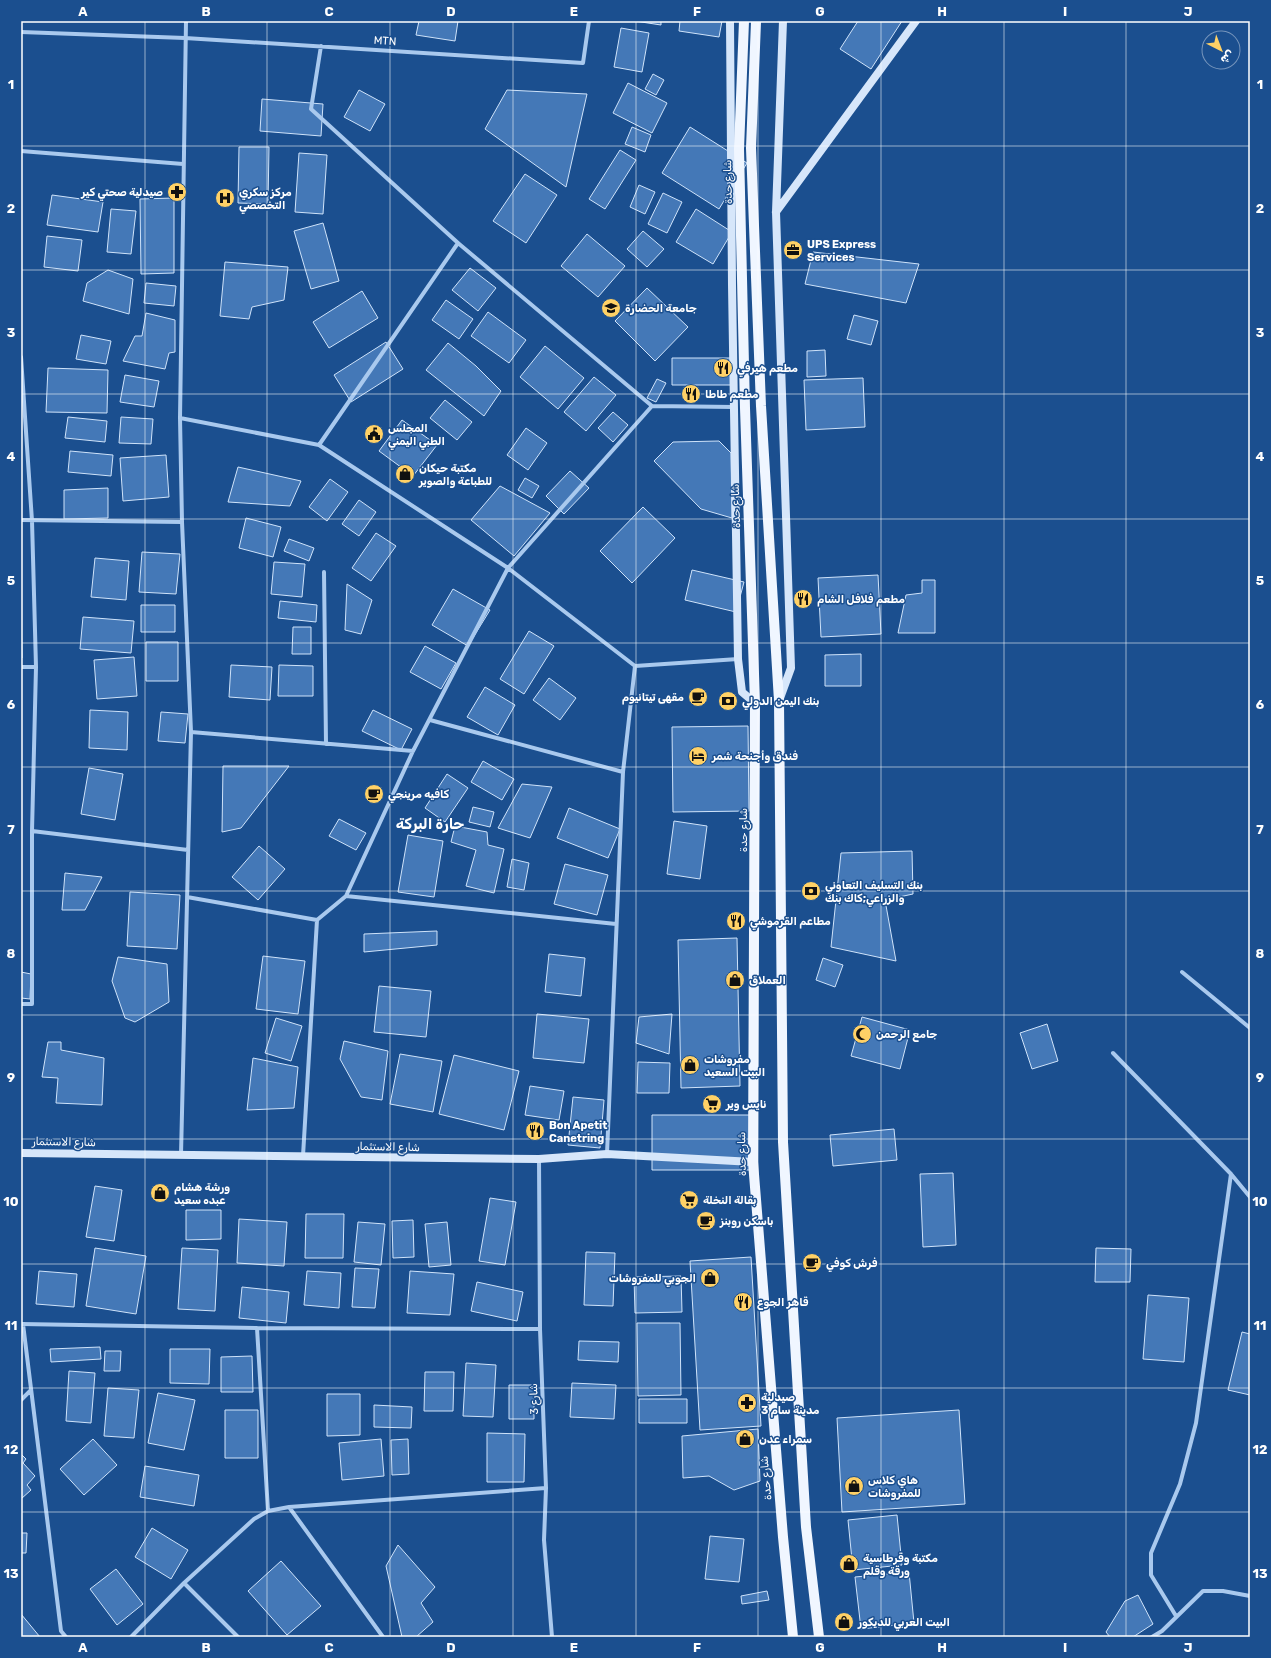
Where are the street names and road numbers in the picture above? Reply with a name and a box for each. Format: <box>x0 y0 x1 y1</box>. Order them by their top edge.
street label: MTN <box>373 34 397 48</box>
street label: شارع حدة <box>721 160 737 204</box>
street label: شارع حدة <box>729 484 745 528</box>
street label: شارع حدة <box>737 808 752 852</box>
street label: شارع حدة <box>735 1132 751 1176</box>
street label: شارع الاستثمار <box>31 1135 96 1151</box>
street label: شارع الاستثمار <box>355 1140 420 1156</box>
street label: شارع 3 <box>527 1383 543 1415</box>
street label: شارع حدة <box>758 1455 776 1501</box>

